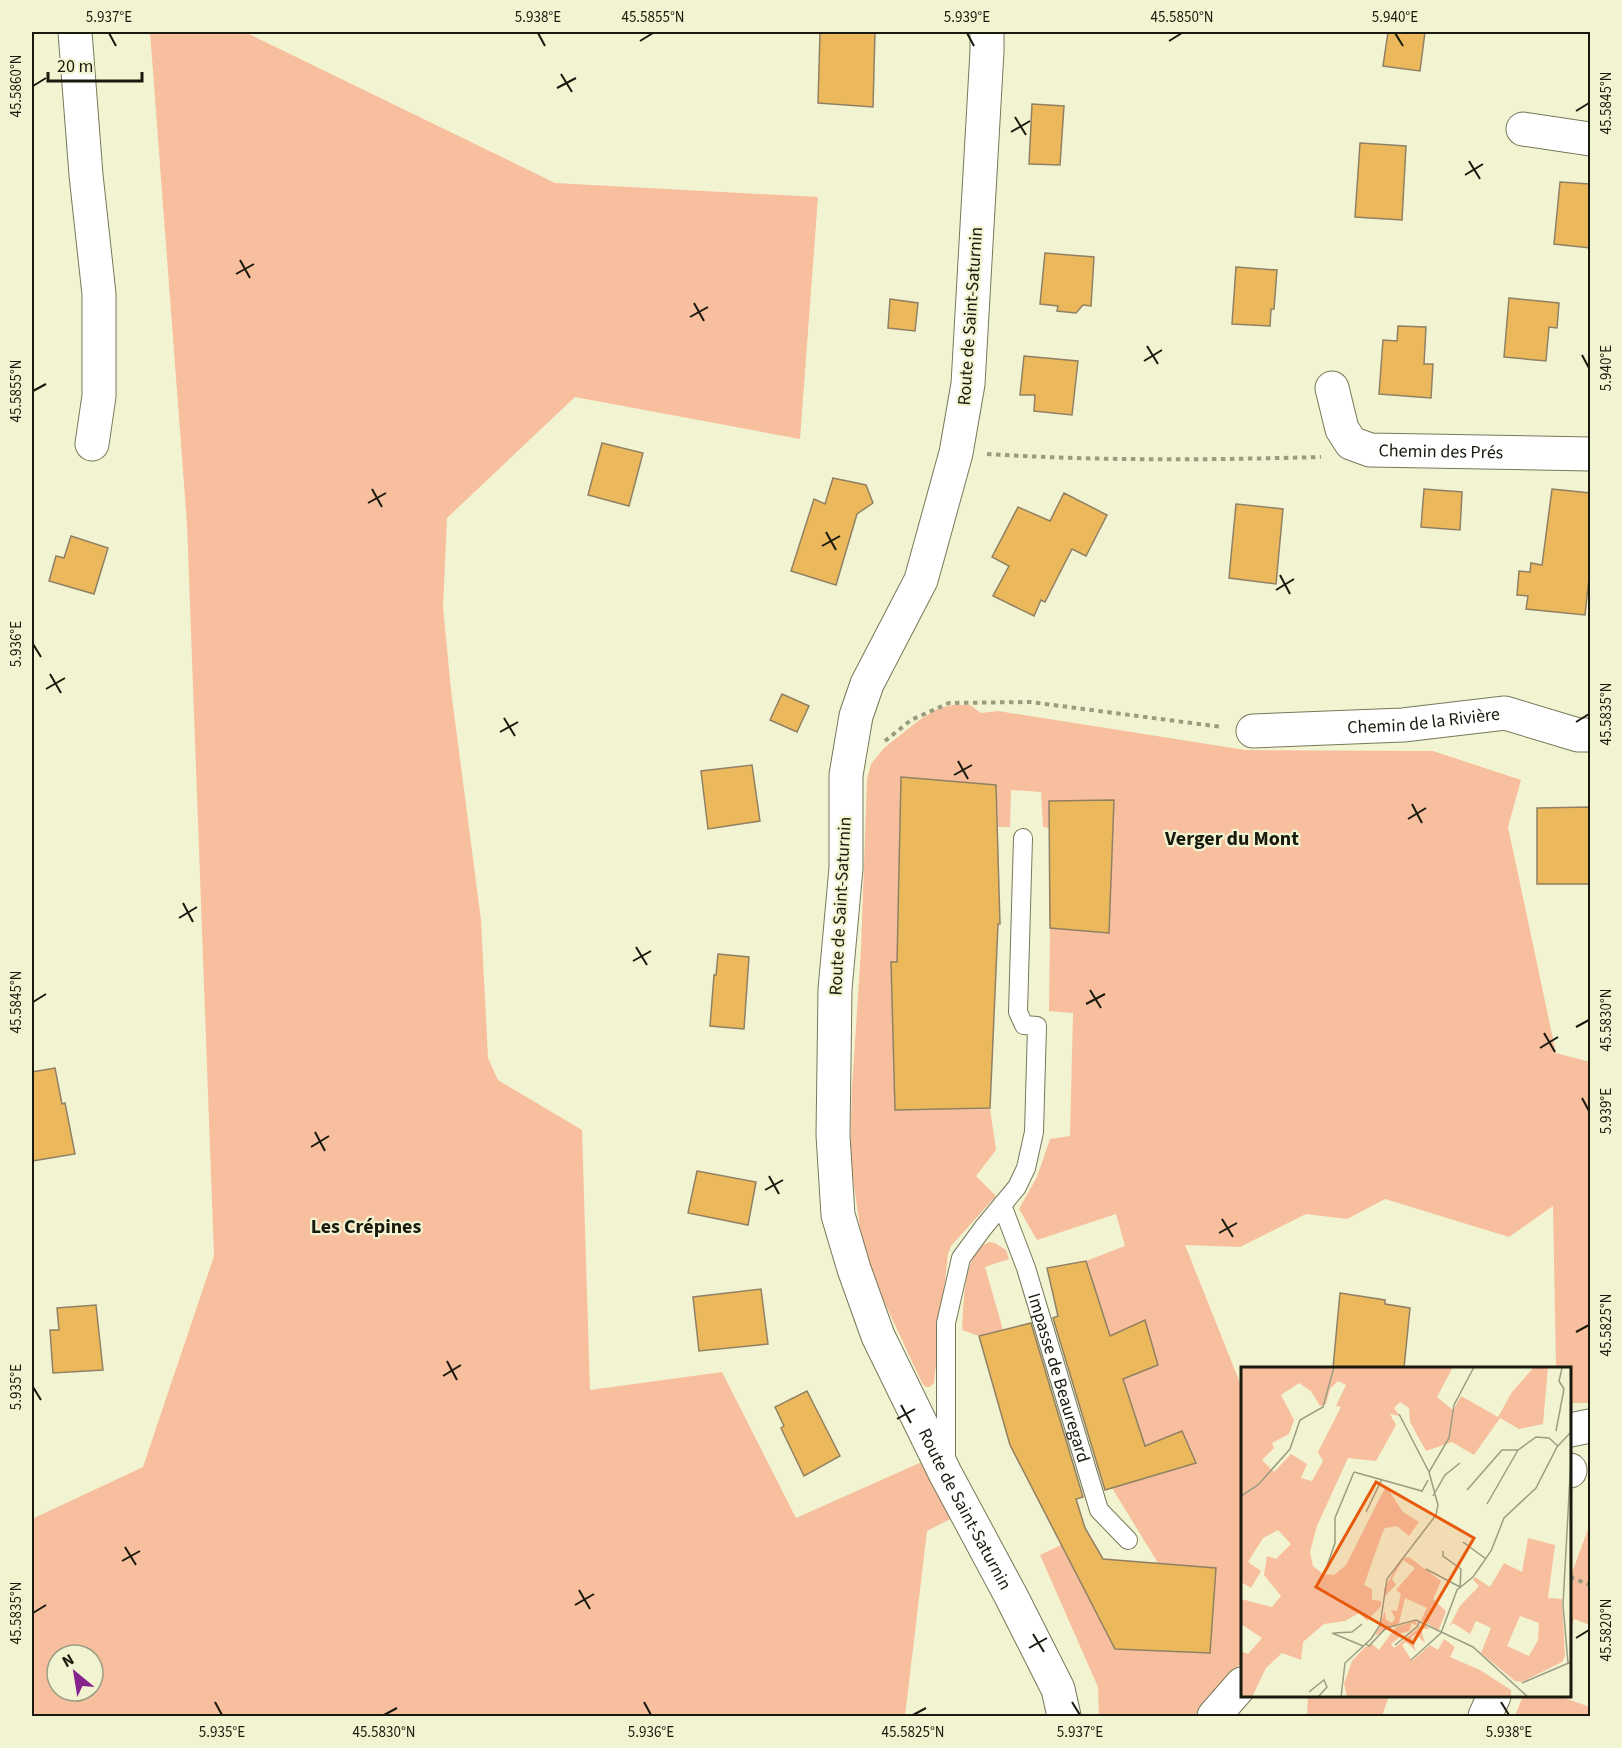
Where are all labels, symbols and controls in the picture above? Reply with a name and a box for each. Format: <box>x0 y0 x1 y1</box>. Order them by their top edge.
text: 5.937°E <box>86 7 132 28</box>
text: 5.938°E <box>515 7 561 28</box>
text: 45.5855°N <box>621 7 685 28</box>
text: 5.939°E <box>944 7 990 28</box>
text: 45.5850°N <box>1150 7 1214 28</box>
text: 5.940°E <box>1372 7 1418 28</box>
scale bar <box>48 45 142 83</box>
text: 45.5860°N <box>6 54 27 118</box>
text: 20 m <box>57 54 93 79</box>
text: 45.5845°N <box>1596 71 1617 135</box>
street label: Route de Saint-Saturnin <box>952 226 989 406</box>
text: 5.940°E <box>1596 345 1617 391</box>
text: 45.5855°N <box>6 359 27 423</box>
street label: Chemin des Prés <box>1378 438 1503 465</box>
text: 5.936°E <box>6 621 27 667</box>
text: 45.5835°N <box>1596 682 1617 746</box>
street label: Chemin de la Rivière <box>1347 702 1501 740</box>
street label: Route de Saint-Saturnin <box>823 816 858 996</box>
district label: Verger du Mont <box>1164 825 1299 853</box>
text: 45.5845°N <box>6 970 27 1034</box>
text: 45.5830°N <box>1596 988 1617 1052</box>
text: 5.939°E <box>1596 1088 1617 1134</box>
district label: Les Crépines <box>311 1213 421 1241</box>
street label: Impasse de Beauregard <box>1021 1290 1096 1466</box>
text: 45.5825°N <box>1596 1293 1617 1357</box>
text: 5.935°E <box>6 1364 27 1410</box>
inset map <box>1241 1367 1571 1697</box>
street label: Route de Saint-Saturnin <box>912 1424 1017 1594</box>
text: 45.5835°N <box>6 1581 27 1645</box>
text: 45.5820°N <box>1596 1598 1617 1662</box>
north arrow <box>45 1643 105 1703</box>
text: N <box>58 1649 78 1673</box>
text: 5.935°E <box>199 1722 245 1743</box>
text: 45.5830°N <box>352 1722 416 1743</box>
text: 5.936°E <box>628 1722 674 1743</box>
text: 45.5825°N <box>881 1722 945 1743</box>
text: 5.937°E <box>1057 1722 1103 1743</box>
text: 5.938°E <box>1486 1722 1532 1743</box>

